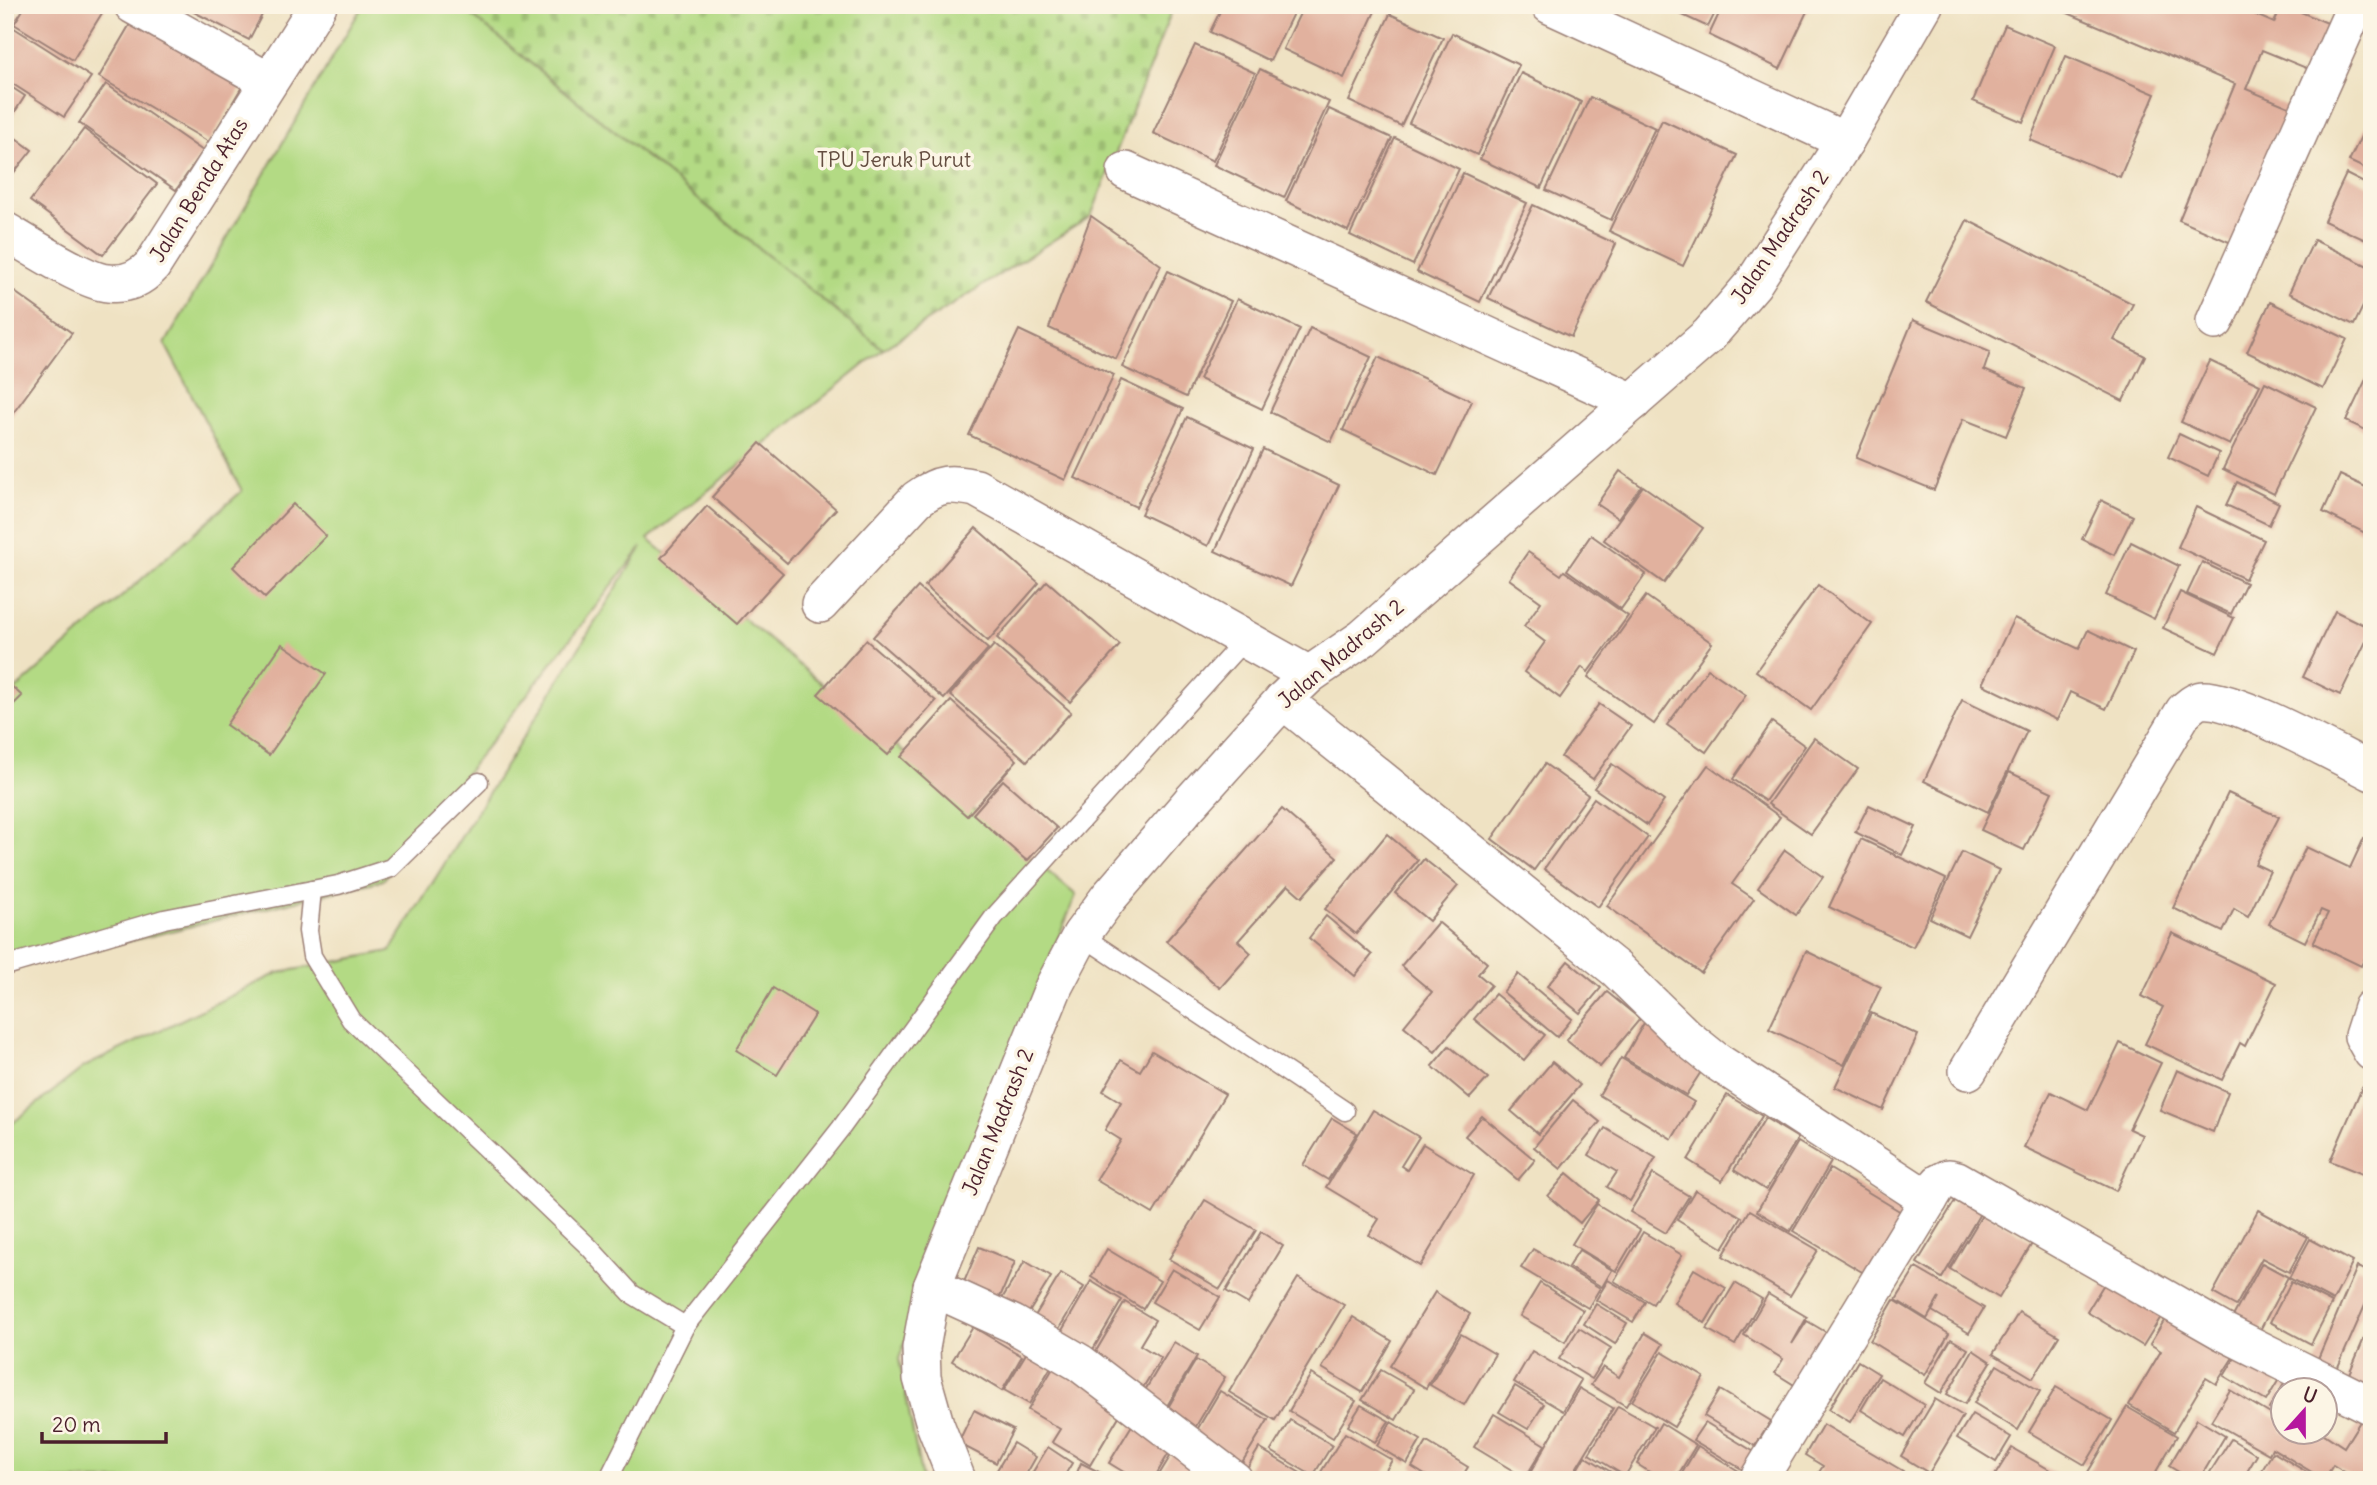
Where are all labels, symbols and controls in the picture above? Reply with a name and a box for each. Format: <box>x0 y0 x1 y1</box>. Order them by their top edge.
street label: Jalan Benda Atas <box>143 113 254 267</box>
park label: TPU Jeruk Purut <box>817 146 971 173</box>
street label: Jalan Madrash 2 <box>1725 164 1834 309</box>
street label: Jalan Madrash 2 <box>1272 593 1409 714</box>
street label: Jalan Madrash 2 <box>956 1044 1039 1199</box>
north arrow <box>2268 1376 2338 1446</box>
text: U <box>2300 1382 2320 1409</box>
scale bar <box>42 1401 166 1445</box>
text: 20 m <box>52 1411 101 1438</box>

